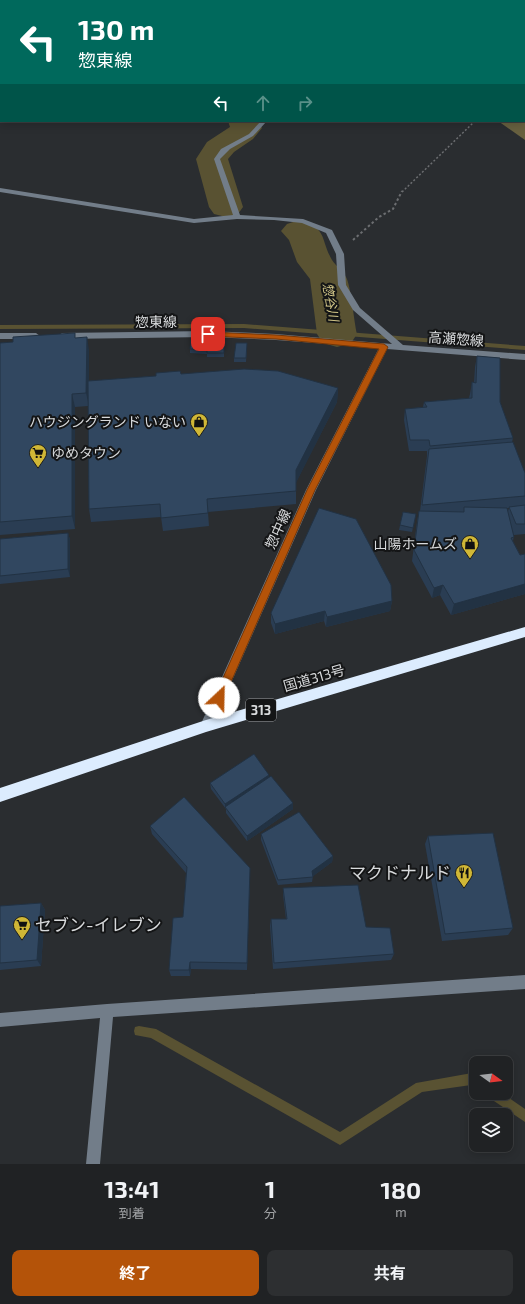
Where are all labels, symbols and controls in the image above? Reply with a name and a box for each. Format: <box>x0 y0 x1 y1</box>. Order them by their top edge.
text: 130 m <box>78 12 154 46</box>
icon: left <box>12 16 64 68</box>
text: 惣東線 <box>78 49 132 71</box>
icon: left <box>210 92 232 114</box>
icon: ahead <box>252 92 274 114</box>
icon: right <box>294 92 316 114</box>
water label: 惣谷川 <box>320 281 343 325</box>
street label: 惣東線 <box>135 313 177 330</box>
pin <box>191 317 225 351</box>
icon: arrive <box>197 323 219 345</box>
street label: 高瀬惣線 <box>428 328 485 349</box>
shop icon: ハウジングランド いない <box>189 412 209 437</box>
place label: ハウジングランド いない <box>29 413 186 430</box>
supermarket icon: ゆめタウン <box>28 443 48 468</box>
place label: ゆめタウン <box>51 444 121 461</box>
street label: 惣中線 <box>261 506 294 551</box>
shop icon: 山陽ホームズ <box>460 534 480 559</box>
place label: 山陽ホームズ <box>373 535 457 552</box>
street label: 国道313号 <box>281 661 347 694</box>
position arrow <box>198 677 240 719</box>
road number: 313 <box>246 699 276 721</box>
place label: マクドナルド <box>349 862 451 882</box>
restaurant icon: マクドナルド <box>454 863 474 888</box>
place label: セブン-イレブン <box>35 914 162 934</box>
supermarket icon: セブン-イレブン <box>12 915 32 940</box>
north arrow <box>469 1056 513 1100</box>
map controls <box>469 1056 513 1152</box>
button: layers <box>469 1108 513 1152</box>
text: 13:41 <box>104 1174 160 1203</box>
text: 1 <box>265 1174 275 1203</box>
text: 180 <box>381 1175 421 1204</box>
text: m <box>395 1204 407 1220</box>
text: 到着 <box>119 1205 145 1221</box>
text: 分 <box>264 1205 277 1221</box>
button: 終了 <box>12 1250 259 1296</box>
button: 共有 <box>267 1250 513 1296</box>

